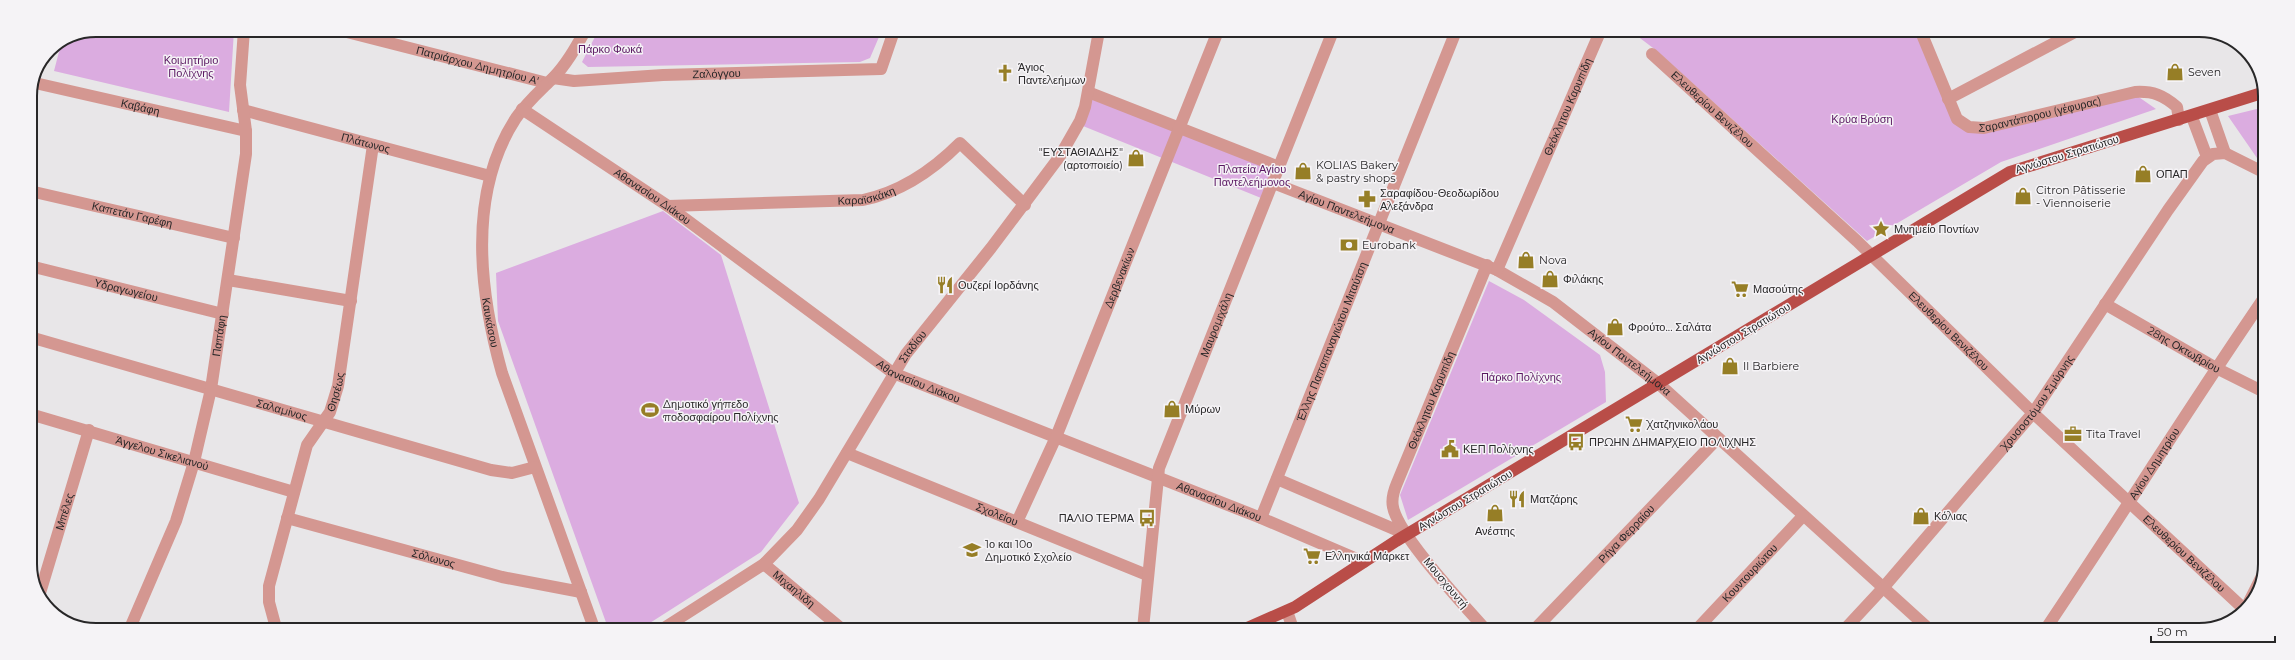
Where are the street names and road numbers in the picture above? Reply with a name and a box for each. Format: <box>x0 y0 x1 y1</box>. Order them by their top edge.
street label: Πατριάρχου Δημητρίου Α' <box>415 43 540 88</box>
street label: Θεόκλητου Καρυπίδη <box>1540 56 1595 158</box>
street label: Ζαλόγγου <box>692 66 741 81</box>
street label: Ελευθερίου Βενιζέλου <box>1668 68 1757 151</box>
street label: Σαραντάπορου (γέφυρας) <box>1978 93 2103 135</box>
street label: Καβάφη <box>119 96 161 118</box>
street label: Πλάτωνος <box>340 130 392 156</box>
street label: Αγνώστου Στρατιώτου <box>2014 132 2120 176</box>
street label: Αθανασίου Διάκου <box>611 165 694 228</box>
street label: Καραϊσκάκη <box>837 183 897 208</box>
street label: Αγίου Παντελεήμονα <box>1297 187 1397 237</box>
street label: Καπετάν Γαρέφη <box>91 199 174 231</box>
street label: Δερβενακίων <box>1101 245 1138 310</box>
street label: Έλλης Παπαπαναγιώτου Μιταύτση <box>1293 260 1370 424</box>
street label: Υδραγωγείου <box>93 275 159 305</box>
street label: Ελευθερίου Βενιζέλου <box>1906 288 1992 373</box>
street label: Μαυρομιχάλη <box>1197 290 1235 359</box>
street label: Καυκάσου <box>479 297 502 349</box>
street label: Αγνώστου Στρατιώτου <box>1693 299 1793 367</box>
street label: Παπάφη <box>209 314 229 357</box>
street label: 28ης Οκτωβρίου <box>2145 323 2222 376</box>
street label: Αγίου Παντελεήμονα <box>1585 325 1675 399</box>
street label: Σταδίου <box>895 327 929 365</box>
street label: Θεόκλητου Καρυπίδη <box>1405 349 1458 451</box>
street label: Χρυσοστόμου Σμύρνης <box>1996 352 2077 454</box>
street label: Αθανασίου Διάκου <box>874 356 962 406</box>
street label: Θησέως <box>324 371 347 413</box>
street label: Σαλαμίνος <box>255 396 309 424</box>
street label: Αγίου Δημητρίου <box>2126 425 2183 502</box>
street label: Άγγελου Σικελιανού <box>114 433 210 473</box>
street label: Αγνώστου Στρατιώτου <box>1415 466 1515 534</box>
street label: Αθανασίου Διάκου <box>1175 478 1264 525</box>
street label: Μπέλες <box>52 491 77 532</box>
street label: Σχολείου <box>974 499 1020 529</box>
street label: Ρήγα Φερραίου <box>1595 502 1657 566</box>
street label: Ελευθερίου Βενιζέλου <box>2140 512 2228 595</box>
street label: Κουντουριώτου <box>1719 541 1780 605</box>
street label: Σόλωνος <box>410 546 457 571</box>
street label: Μουσχουντή <box>1421 555 1471 611</box>
street label: Μιχαηλίδη <box>770 567 818 611</box>

